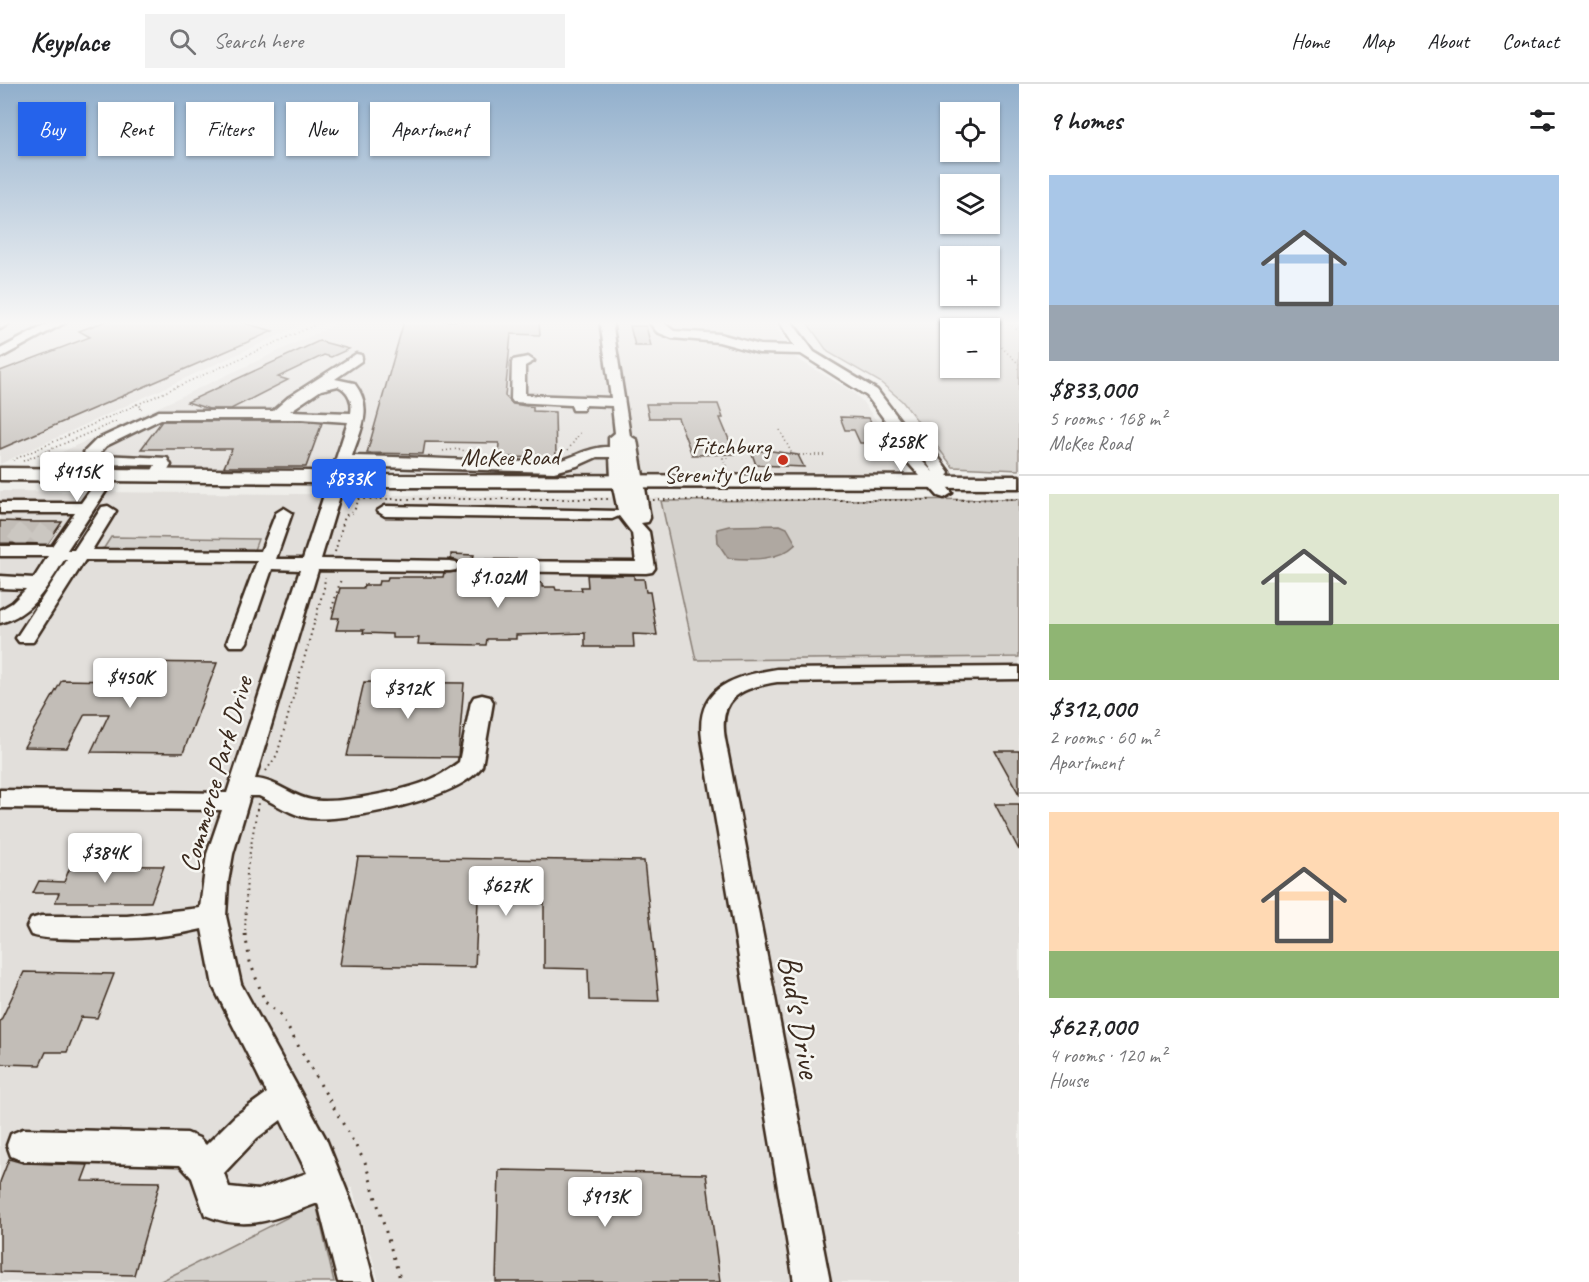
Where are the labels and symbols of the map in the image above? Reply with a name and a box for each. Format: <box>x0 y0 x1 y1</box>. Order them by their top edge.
pin: $258K <box>859 422 943 473</box>
place label: Fitchburg Serenity Club <box>664 431 773 489</box>
street label: McKee Road <box>461 442 563 472</box>
pin: $415K <box>35 452 119 503</box>
marker: Fitchburg Serenity Club <box>776 453 790 467</box>
pin: $833K <box>307 459 391 510</box>
pin: $1.02M <box>449 558 547 609</box>
pin: $450K <box>88 658 172 709</box>
pin: $312K <box>366 669 450 720</box>
street label: Commerce Park Drive <box>171 670 261 876</box>
pin: $384K <box>63 833 147 884</box>
pin: $627K <box>464 866 548 917</box>
street label: Bud's Drive <box>769 951 832 1083</box>
pin: $913K <box>563 1177 647 1228</box>

